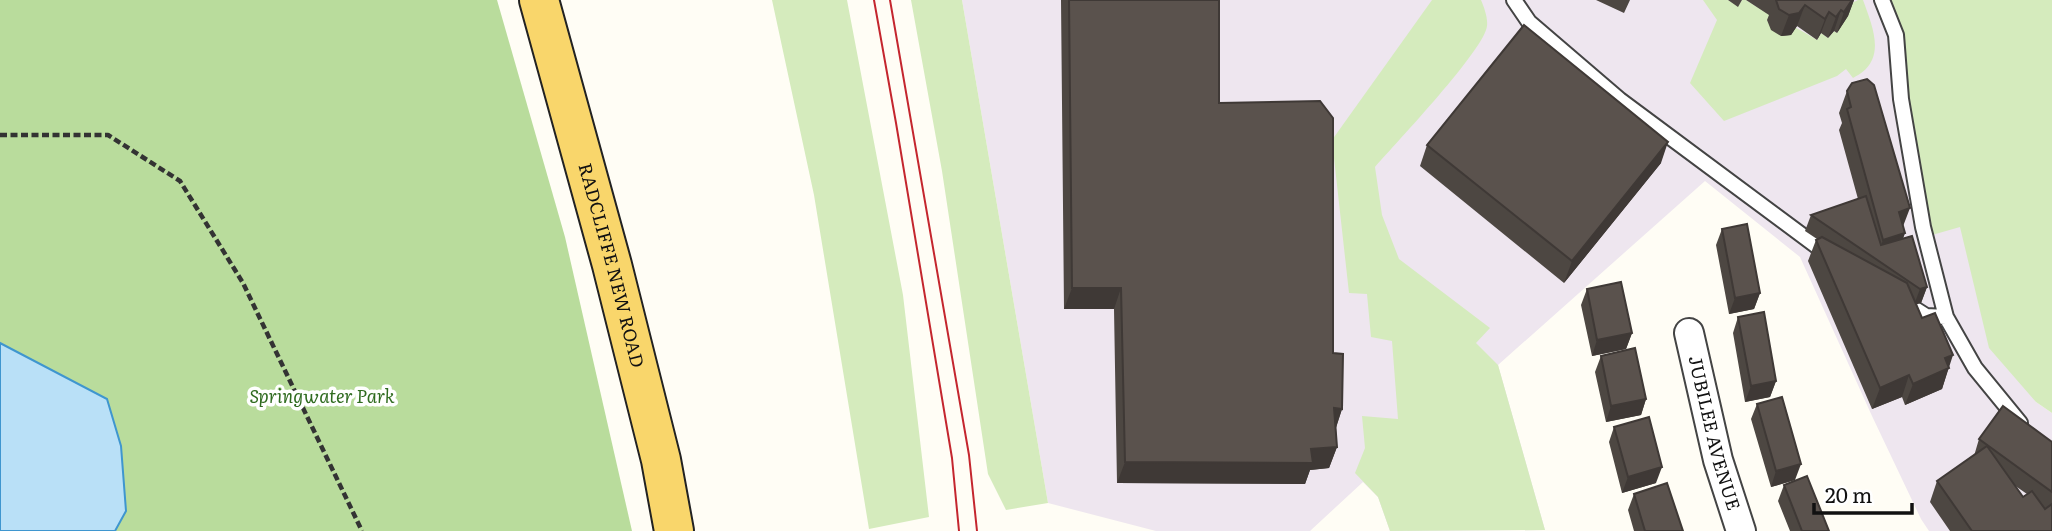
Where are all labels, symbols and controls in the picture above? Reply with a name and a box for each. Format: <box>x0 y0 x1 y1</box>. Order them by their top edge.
street label: RADCLIFFE NEW ROAD <box>572 160 652 370</box>
street label: JUBILEE AVENUE <box>1683 353 1748 513</box>
park label: Springwater Park <box>249 382 395 409</box>
scale bar <box>1814 472 1912 516</box>
text: 20 m <box>1825 478 1872 509</box>

